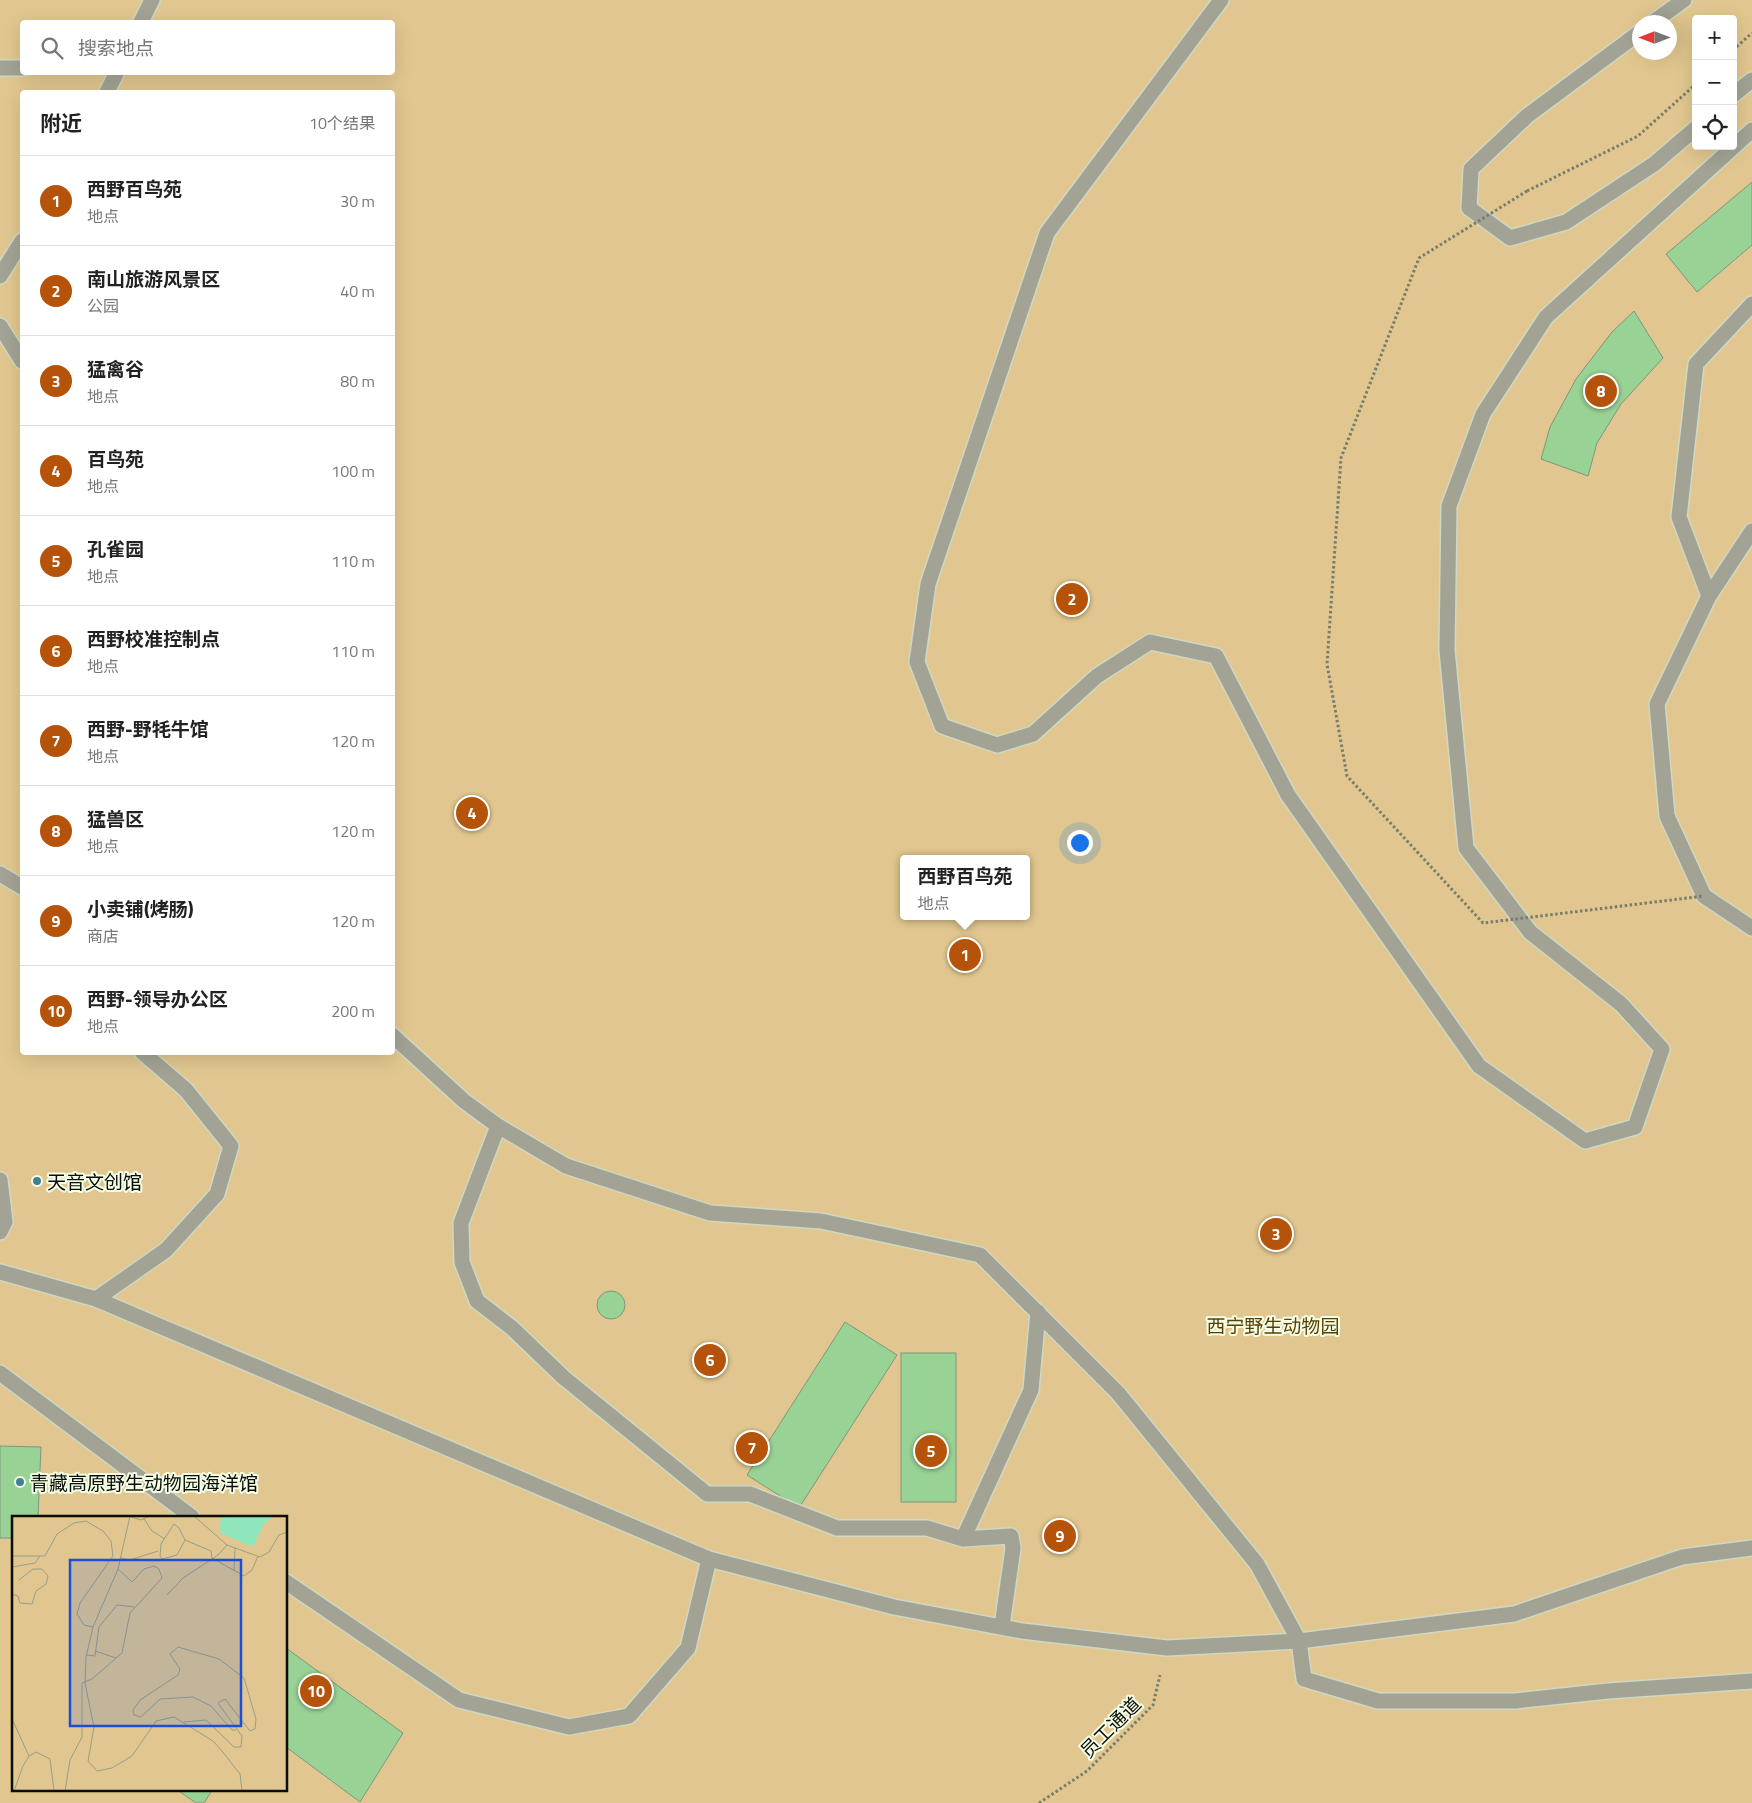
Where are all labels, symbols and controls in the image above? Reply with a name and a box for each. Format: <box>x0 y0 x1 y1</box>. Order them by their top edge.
north arrow <box>1632 15 1677 60</box>
map controls <box>1692 15 1737 150</box>
button: + <box>1692 15 1737 60</box>
search box <box>20 20 395 75</box>
text: 搜索地点 <box>78 33 154 62</box>
icon: search <box>38 34 66 62</box>
button: − <box>1692 60 1737 105</box>
button: locate <box>1692 105 1737 150</box>
text: 附近 <box>40 107 82 139</box>
text: 10个结果 <box>309 111 375 135</box>
text: 西野百鸟苑 <box>87 174 182 203</box>
text: 1 <box>52 189 60 213</box>
text: 30 m <box>340 189 375 213</box>
text: 地点 <box>87 204 119 228</box>
text: 南山旅游风景区 <box>87 264 220 293</box>
text: 2 <box>52 279 60 303</box>
text: 40 m <box>340 279 375 303</box>
text: 公园 <box>87 294 119 318</box>
text: 猛禽谷 <box>87 354 144 383</box>
text: 3 <box>52 369 60 393</box>
text: 80 m <box>340 369 375 393</box>
pin: 8 <box>1585 372 1617 410</box>
text: 地点 <box>87 384 119 408</box>
text: 百鸟苑 <box>87 444 144 473</box>
text: 4 <box>52 459 60 483</box>
text: 100 m <box>331 459 375 483</box>
text: 地点 <box>87 474 119 498</box>
text: 孔雀园 <box>87 534 144 563</box>
text: 5 <box>52 549 60 573</box>
text: 110 m <box>331 549 375 573</box>
text: 地点 <box>87 564 119 588</box>
pin: 2 <box>1056 580 1088 618</box>
text: 西野校准控制点 <box>87 624 220 653</box>
text: 6 <box>52 639 60 663</box>
text: 110 m <box>331 639 375 663</box>
text: 地点 <box>87 654 119 678</box>
text: 西野-野牦牛馆 <box>87 714 209 743</box>
text: 7 <box>52 729 60 753</box>
text: 120 m <box>331 729 375 753</box>
text: 地点 <box>87 744 119 768</box>
pin: 4 <box>456 794 488 832</box>
text: 猛兽区 <box>87 804 144 833</box>
text: 8 <box>52 819 60 843</box>
text: 120 m <box>331 819 375 843</box>
your location <box>1067 830 1093 856</box>
text: 地点 <box>87 834 119 858</box>
popup <box>900 855 1030 920</box>
text: 西野百鸟苑 <box>917 861 1013 890</box>
text: 地点 <box>917 891 950 915</box>
text: 小卖铺(烤肠) <box>87 894 194 923</box>
text: 9 <box>52 909 60 933</box>
text: 120 m <box>331 909 375 933</box>
text: 商店 <box>87 924 119 948</box>
pin: 1 <box>949 936 981 974</box>
text: 西野-领导办公区 <box>87 984 228 1013</box>
text: 10 <box>47 999 65 1023</box>
text: 200 m <box>331 999 375 1023</box>
text: 地点 <box>87 1014 119 1038</box>
place label: 天音文创馆 <box>47 1167 142 1196</box>
marker: 天音文创馆 <box>31 1175 43 1187</box>
pin: 3 <box>1260 1215 1292 1253</box>
park label: 西宁野生动物园 <box>1206 1311 1340 1340</box>
pin: 6 <box>694 1341 726 1379</box>
pin: 7 <box>736 1429 768 1467</box>
pin: 5 <box>915 1432 947 1470</box>
place label: 青藏高原野生动物园海洋馆 <box>30 1468 258 1497</box>
marker: 青藏高原野生动物园海洋馆 <box>14 1476 26 1488</box>
inset map <box>12 1516 288 1790</box>
pin: 9 <box>1044 1517 1076 1555</box>
pin: 10 <box>300 1672 332 1710</box>
street label: 员工通道 <box>1073 1690 1147 1764</box>

